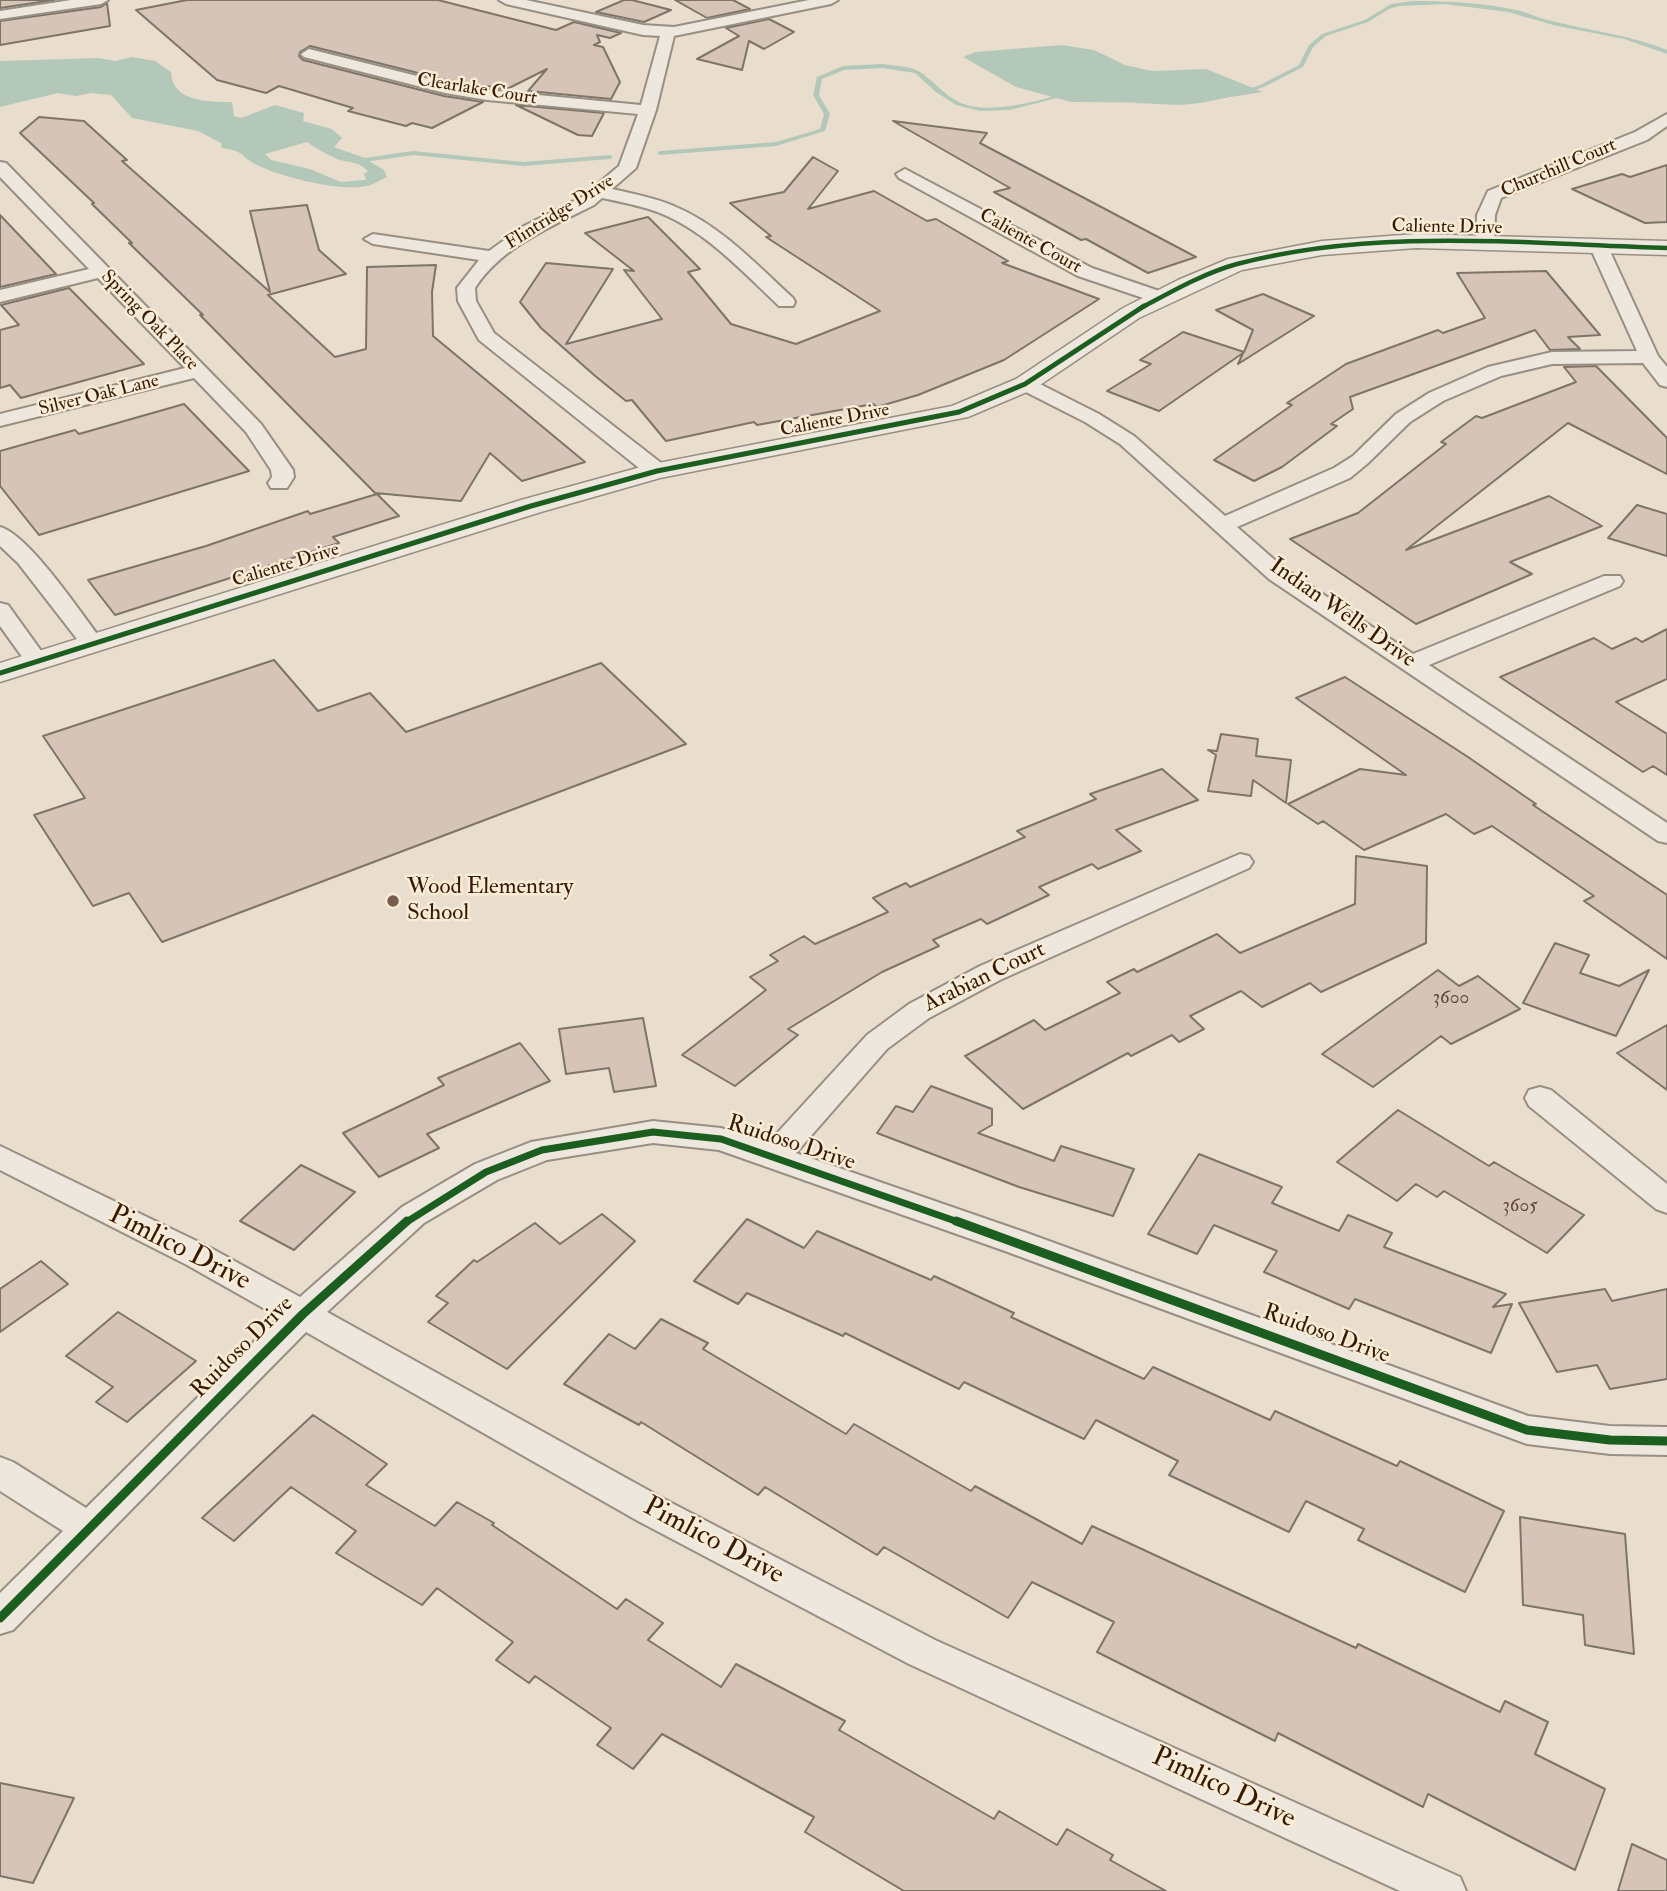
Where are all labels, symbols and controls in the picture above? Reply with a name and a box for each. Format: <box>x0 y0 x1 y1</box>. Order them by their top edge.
street label: Clearlake Court <box>415 69 539 111</box>
street label: Churchill Court <box>1498 134 1620 204</box>
street label: Flintridge Drive <box>501 171 619 255</box>
street label: Caliente Court <box>975 205 1085 279</box>
street label: Caliente Drive <box>1391 216 1503 240</box>
street label: Spring Oak Place <box>95 266 203 376</box>
street label: Silver Oak Lane <box>37 370 161 422</box>
street label: Caliente Drive <box>778 399 892 443</box>
street label: Caliente Drive <box>230 539 342 593</box>
street label: Indian Wells Drive <box>1263 553 1421 675</box>
place label: Wood Elementary School <box>407 874 573 928</box>
marker: Wood Elementary School <box>385 893 401 909</box>
street label: Arabian Court <box>920 937 1050 1019</box>
house number: 3600 <box>1433 988 1469 1010</box>
street label: Ruidoso Drive <box>723 1110 859 1178</box>
house number: 3605 <box>1503 1196 1537 1218</box>
street label: Pimlico Drive <box>102 1199 256 1299</box>
street label: Ruidoso Drive <box>186 1291 300 1405</box>
street label: Ruidoso Drive <box>1259 1299 1393 1371</box>
street label: Pimlico Drive <box>637 1491 789 1593</box>
street label: Pimlico Drive <box>1146 1741 1300 1837</box>

